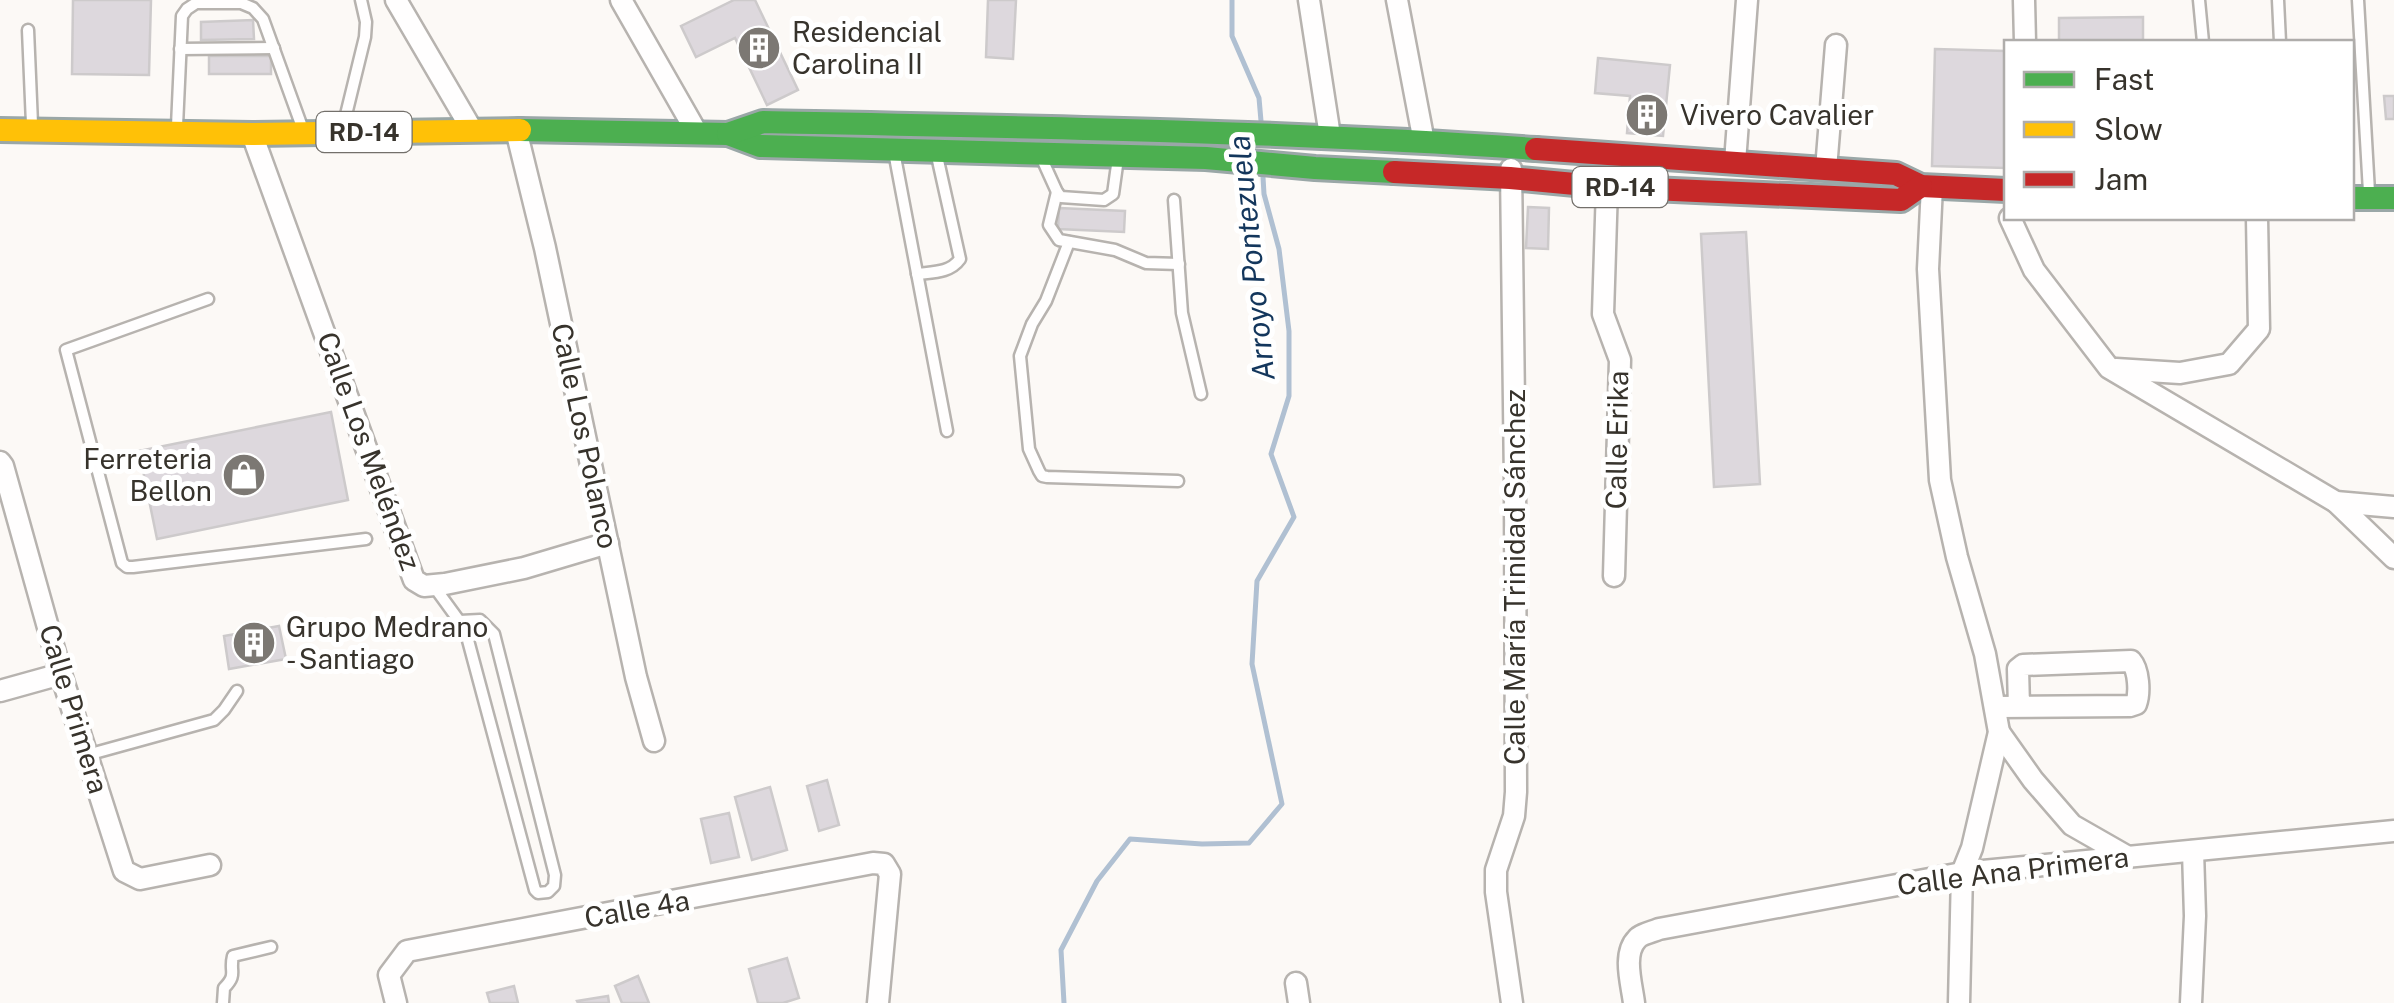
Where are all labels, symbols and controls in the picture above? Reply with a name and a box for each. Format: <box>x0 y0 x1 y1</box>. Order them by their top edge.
place label: Residencial Carolina II <box>792 15 942 80</box>
building icon: Residencial Carolina II <box>736 25 782 71</box>
legend <box>2004 40 2354 220</box>
text: Fast <box>2094 61 2154 97</box>
building icon: Vivero Cavalier <box>1624 92 1670 138</box>
place label: Vivero Cavalier <box>1680 98 1874 131</box>
text: Slow <box>2094 111 2163 147</box>
road number: RD-14 <box>316 112 412 152</box>
water label: Arroyo Pontezuela <box>1220 134 1282 383</box>
text: Jam <box>2094 161 2148 197</box>
road number: RD-14 <box>1572 167 1668 207</box>
street label: Calle Los Polanco <box>545 320 625 552</box>
street label: Calle Los Meléndez <box>311 327 428 574</box>
street label: Calle Erika <box>1599 370 1634 510</box>
street label: Calle María Trinidad Sánchez <box>1498 389 1531 765</box>
place label: Ferreteria Bellon <box>83 442 212 507</box>
shop icon: Ferreteria Bellon <box>221 452 267 498</box>
place label: Grupo Medrano - Santiago <box>286 610 488 675</box>
street label: Calle Primera <box>33 620 116 797</box>
building icon: Grupo Medrano - Santiago <box>231 620 277 666</box>
street label: Calle Ana Primera <box>1895 840 2131 901</box>
street label: Calle 4a <box>582 883 692 934</box>

